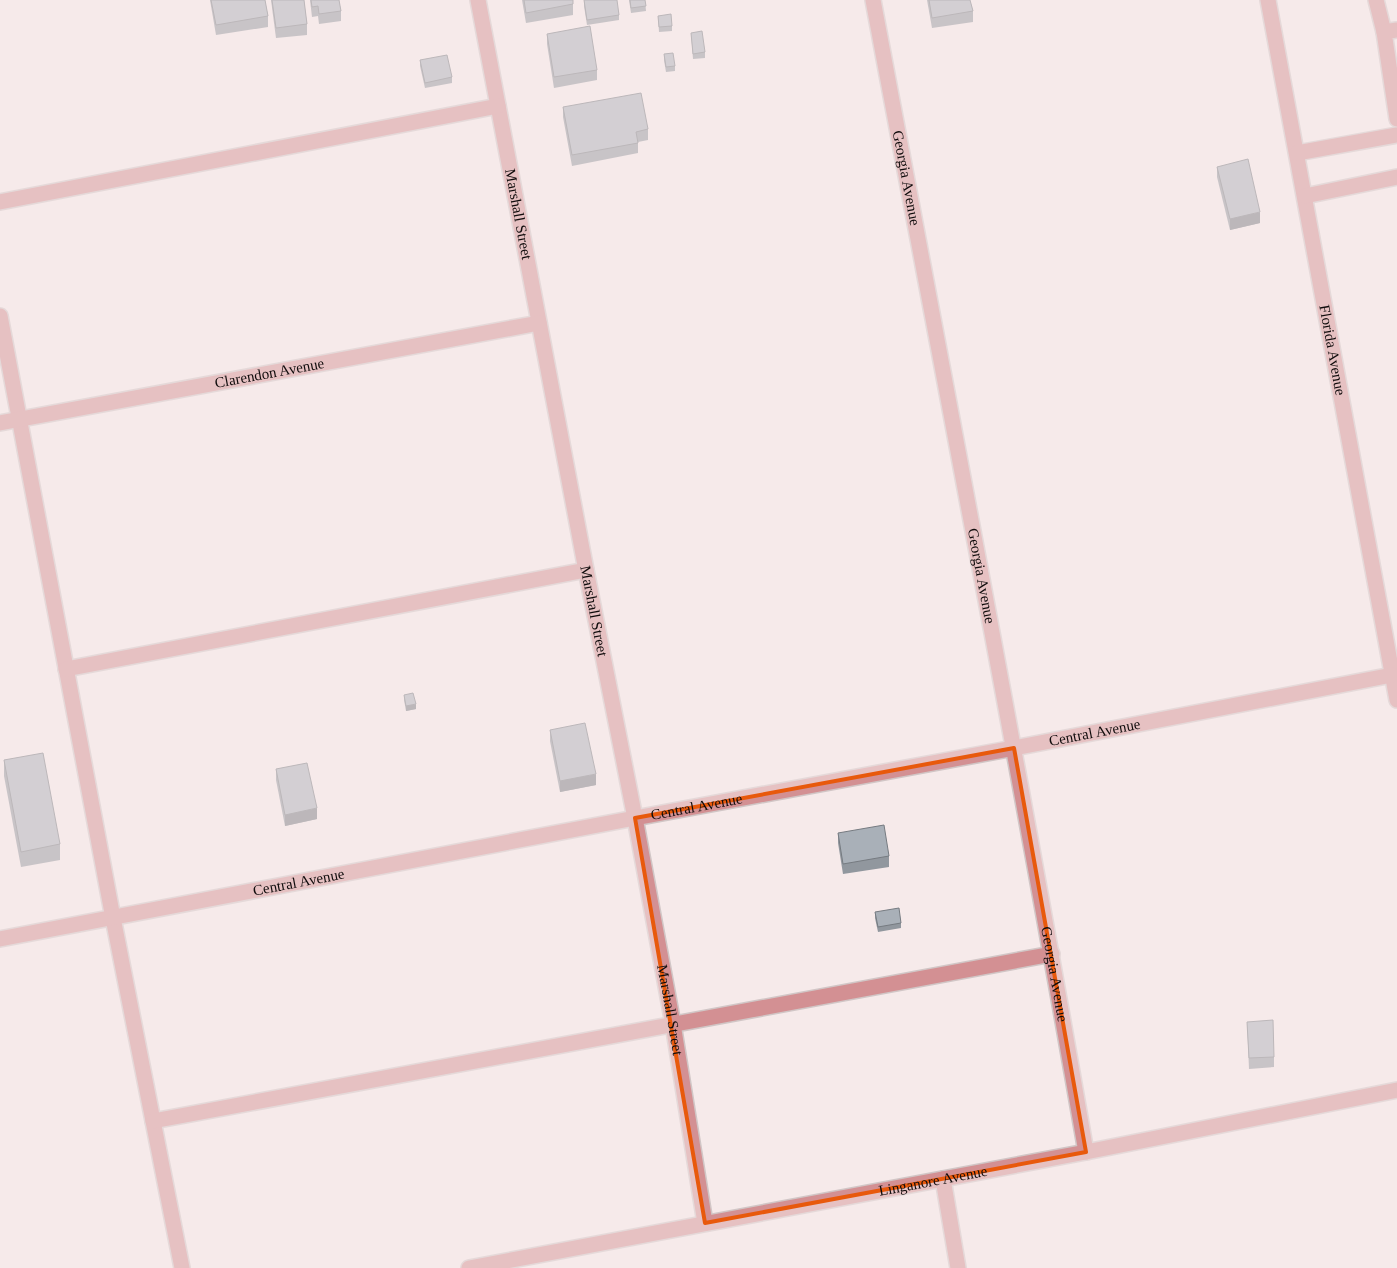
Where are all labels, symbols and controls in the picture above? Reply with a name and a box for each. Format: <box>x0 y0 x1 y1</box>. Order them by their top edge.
street label: Georgia Avenue <box>890 129 923 227</box>
street label: Marshall Street <box>502 167 535 262</box>
street label: Florida Avenue <box>1316 303 1349 397</box>
street label: Clarendon Avenue <box>213 355 326 391</box>
street label: Georgia Avenue <box>965 527 998 625</box>
street label: Marshall Street <box>577 564 611 659</box>
street label: Central Avenue <box>1048 716 1142 749</box>
street label: Central Avenue <box>649 790 744 823</box>
street label: Central Avenue <box>252 865 346 899</box>
street label: Georgia Avenue <box>1038 925 1071 1023</box>
street label: Marshall Street <box>654 963 686 1057</box>
street label: Linganore Avenue <box>877 1163 989 1199</box>

